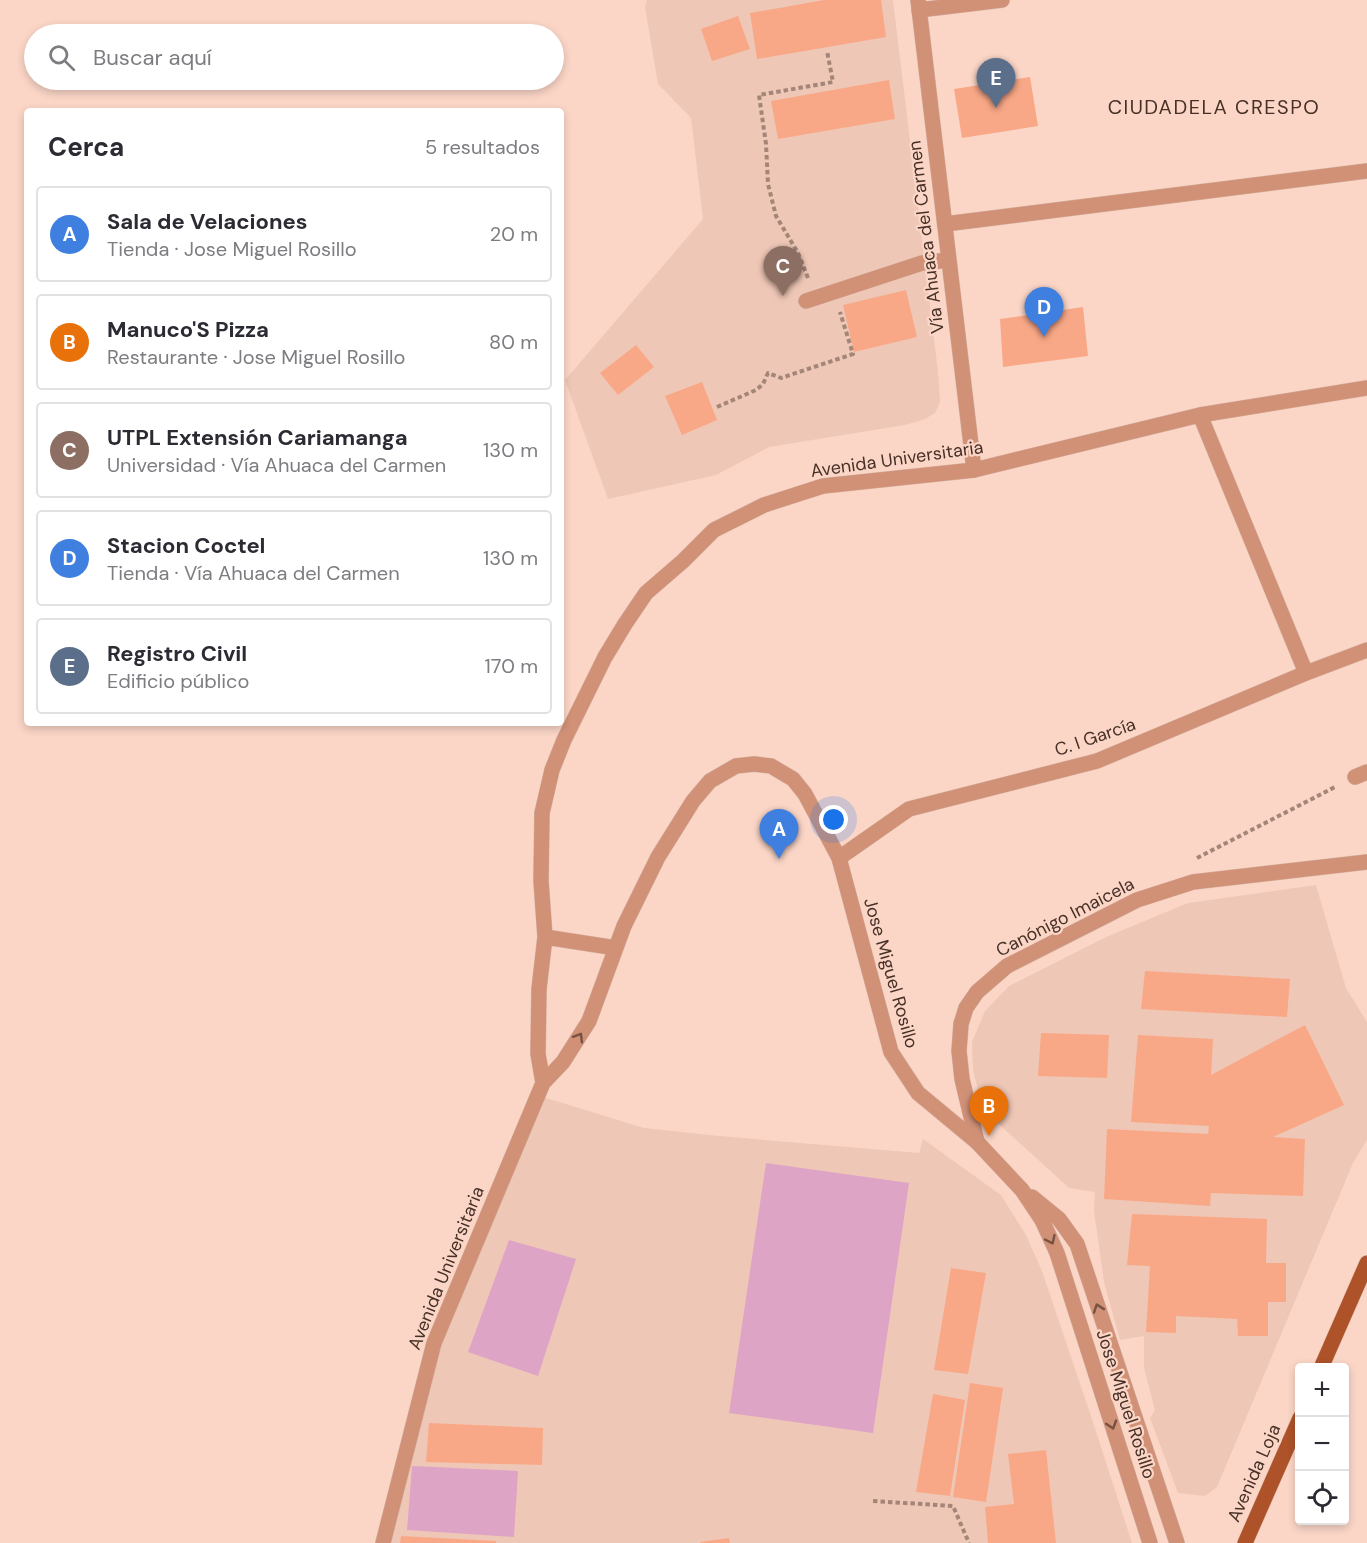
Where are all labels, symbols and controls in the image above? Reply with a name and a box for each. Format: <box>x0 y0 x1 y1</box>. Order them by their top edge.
search box <box>24 24 564 90</box>
icon: search <box>45 41 78 74</box>
text: Buscar aquí <box>93 43 212 72</box>
pin: E <box>976 58 1016 108</box>
district label: CIUDADELA CRESPO <box>1108 94 1320 120</box>
text: Cerca <box>48 130 124 164</box>
text: 5 resultados <box>425 134 540 160</box>
street label: Vía Ahuaca del Carmen <box>902 139 950 335</box>
text: Sala de Velaciones <box>107 207 308 236</box>
text: A <box>62 221 77 247</box>
text: 20 m <box>490 221 538 247</box>
text: Tienda · Jose Miguel Rosillo <box>107 236 357 262</box>
pin: C <box>764 246 802 296</box>
pin: D <box>1024 288 1064 337</box>
text: Manuco'S Pizza <box>107 315 269 344</box>
text: B <box>63 329 76 355</box>
text: 80 m <box>489 329 538 355</box>
text: Restaurante · Jose Miguel Rosillo <box>107 344 405 370</box>
text: UTPL Extensión Cariamanga <box>107 423 408 452</box>
street label: Avenida Universitaria <box>809 435 985 483</box>
text: C <box>62 437 77 463</box>
text: 130 m <box>483 437 538 463</box>
text: Universidad · Vía Ahuaca del Carmen <box>107 452 446 478</box>
text: Stacion Coctel <box>107 531 266 560</box>
text: D <box>62 545 77 571</box>
text: 130 m <box>483 545 538 571</box>
text: Tienda · Vía Ahuaca del Carmen <box>107 560 400 586</box>
text: Registro Civil <box>107 639 247 668</box>
text: E <box>64 653 75 679</box>
text: 170 m <box>485 653 538 679</box>
text: Edificio público <box>107 668 249 694</box>
street label: C. I García <box>1051 712 1139 762</box>
your location <box>819 805 848 834</box>
pin: A <box>760 810 798 859</box>
street label: Canónigo Imaicela <box>992 872 1138 962</box>
street label: Jose Miguel Rosillo <box>858 895 924 1051</box>
one-way arrow <box>571 1033 583 1043</box>
pin: B <box>970 1086 1008 1136</box>
street label: Avenida Universitaria <box>402 1183 490 1353</box>
one-way arrow <box>1044 1234 1056 1245</box>
one-way arrow <box>1093 1303 1106 1314</box>
street label: Jose Miguel Rosillo <box>1091 1326 1161 1482</box>
map controls <box>1295 1363 1349 1525</box>
button: + <box>1295 1363 1349 1417</box>
button: − <box>1295 1417 1349 1471</box>
one-way arrow <box>1105 1419 1118 1430</box>
street label: Avenida Loja <box>1222 1420 1286 1526</box>
button: locate <box>1295 1471 1349 1525</box>

